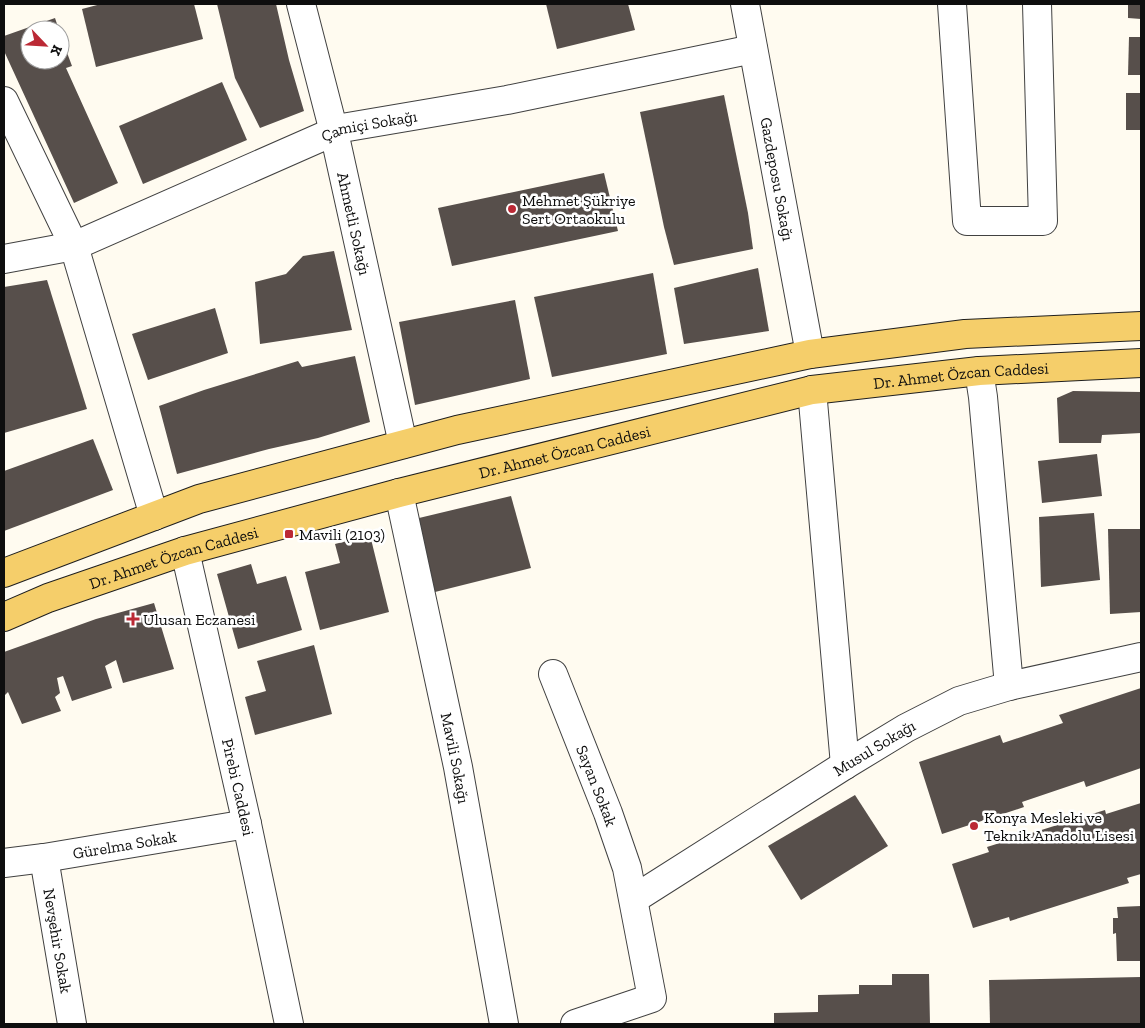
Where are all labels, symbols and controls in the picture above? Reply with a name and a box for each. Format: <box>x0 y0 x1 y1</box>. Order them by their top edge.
north arrow <box>20 20 70 70</box>
text: K <box>46 42 66 59</box>
street label: Çamiçi Sokağı <box>318 106 419 146</box>
street label: Gazdeposu Sokağı <box>756 116 798 243</box>
street label: Ahmetli Sokağı <box>333 170 375 278</box>
place label: Mehmet Şükriye Sert Ortaokulu <box>522 191 635 228</box>
marker: Mehmet Şükriye Sert Ortaokulu <box>506 203 518 215</box>
street label: Dr. Ahmet Özcan Caddesi <box>872 359 1050 393</box>
street label: Dr. Ahmet Özcan Caddesi <box>477 422 653 483</box>
street label: Dr. Ahmet Özcan Caddesi <box>87 522 261 593</box>
place label: Mavili (2103) <box>299 525 385 544</box>
marker: Mavili (2103) <box>283 528 295 540</box>
place label: Ulusan Eczanesi <box>143 610 256 629</box>
marker: Ulusan Eczanesi <box>127 613 139 625</box>
street label: Mavili Sokağı <box>437 711 473 806</box>
street label: Musul Sokağı <box>830 716 919 780</box>
street label: Pirebi Caddesi <box>218 737 258 838</box>
street label: Sayan Sokak <box>572 742 621 830</box>
place label: Konya Mesleki ve Teknik Anadolu Lisesi <box>984 808 1135 845</box>
marker: Konya Mesleki ve Teknik Anadolu Lisesi <box>968 820 980 832</box>
street label: Gürelma Sokak <box>71 827 179 863</box>
street label: Nevşehir Sokak <box>39 887 76 995</box>

